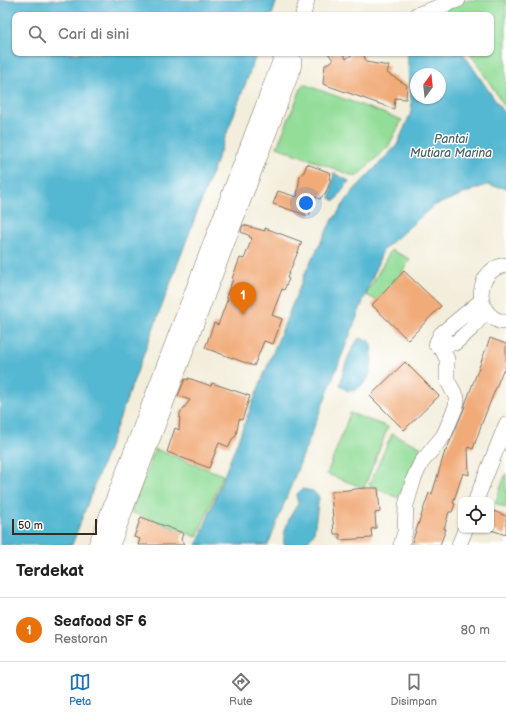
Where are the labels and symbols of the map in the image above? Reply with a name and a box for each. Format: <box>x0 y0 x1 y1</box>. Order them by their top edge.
north arrow <box>410 68 446 104</box>
water label: Pantai Mutiara Marina <box>410 132 492 161</box>
your location <box>296 193 316 213</box>
pin: 1 <box>230 282 256 315</box>
scale bar <box>12 517 97 536</box>

